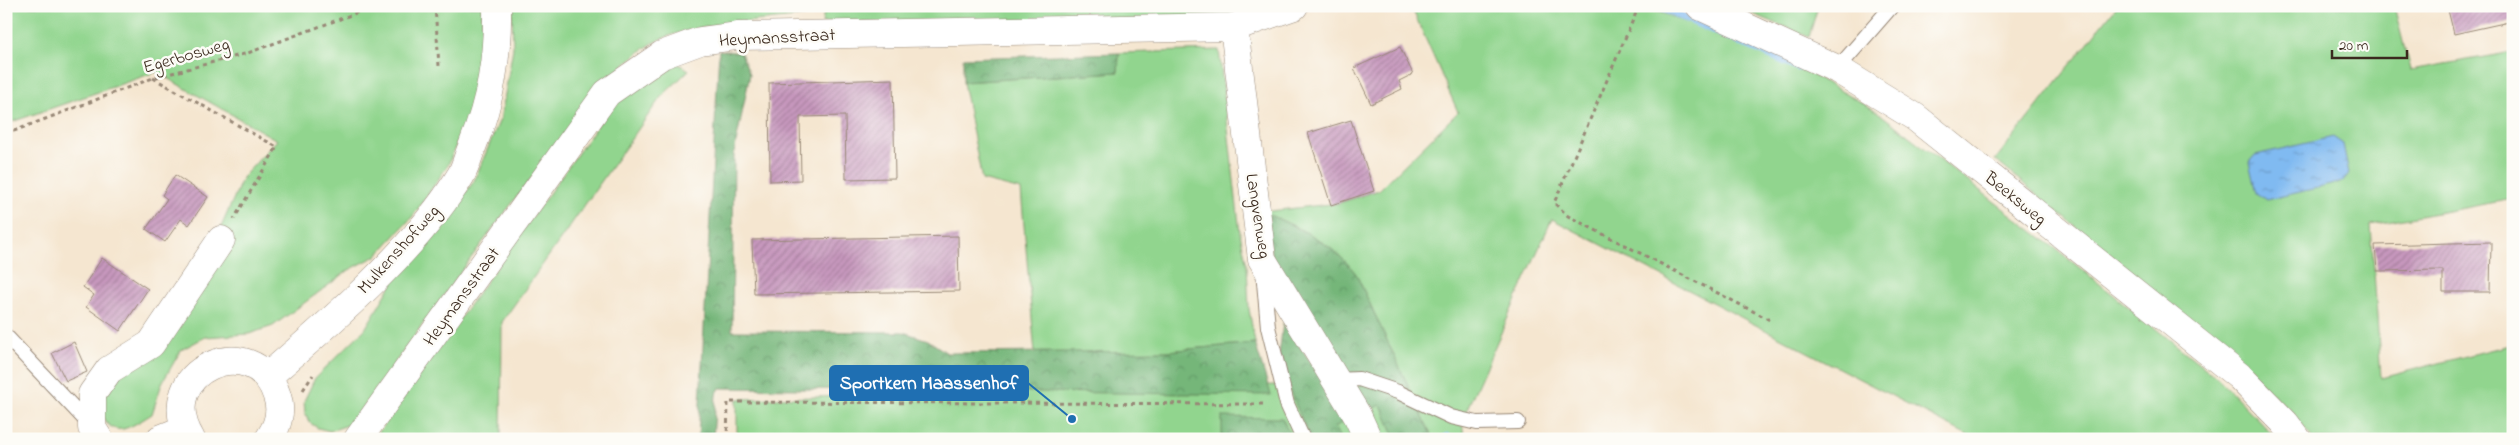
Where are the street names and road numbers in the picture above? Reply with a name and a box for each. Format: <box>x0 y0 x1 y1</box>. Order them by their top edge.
street label: Heymansstraat <box>718 23 836 55</box>
street label: Egerbosweg <box>140 32 233 83</box>
street label: Beeksweg <box>1977 166 2051 233</box>
street label: Langvenweg <box>1236 172 1277 261</box>
street label: Mulkenshofweg <box>352 200 448 301</box>
street label: Heymansstraat <box>418 242 507 352</box>

